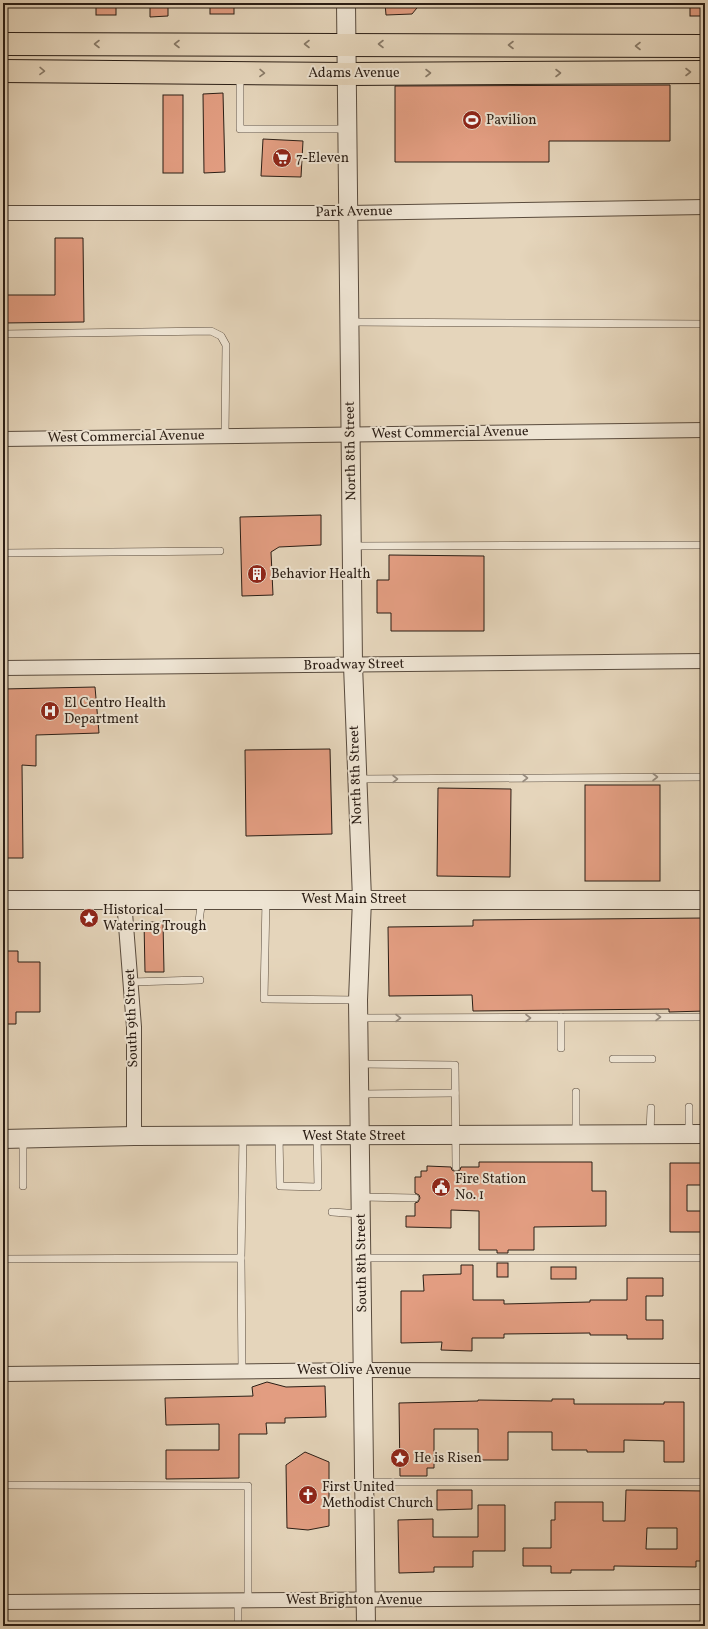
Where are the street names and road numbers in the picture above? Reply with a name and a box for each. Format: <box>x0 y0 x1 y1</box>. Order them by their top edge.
street label: Adams Avenue <box>308 64 400 83</box>
street label: Park Avenue <box>315 202 393 222</box>
street label: North 8th Street <box>341 401 361 501</box>
street label: West Commercial Avenue <box>371 422 529 444</box>
street label: West Commercial Avenue <box>47 426 205 448</box>
street label: Broadway Street <box>303 655 405 675</box>
street label: North 8th Street <box>345 725 367 825</box>
street label: West Main Street <box>301 890 407 909</box>
street label: South 9th Street <box>121 968 143 1068</box>
street label: West State Street <box>302 1127 406 1146</box>
street label: South 8th Street <box>352 1213 372 1313</box>
street label: West Olive Avenue <box>297 1361 412 1380</box>
street label: West Brighton Avenue <box>286 1591 423 1610</box>

